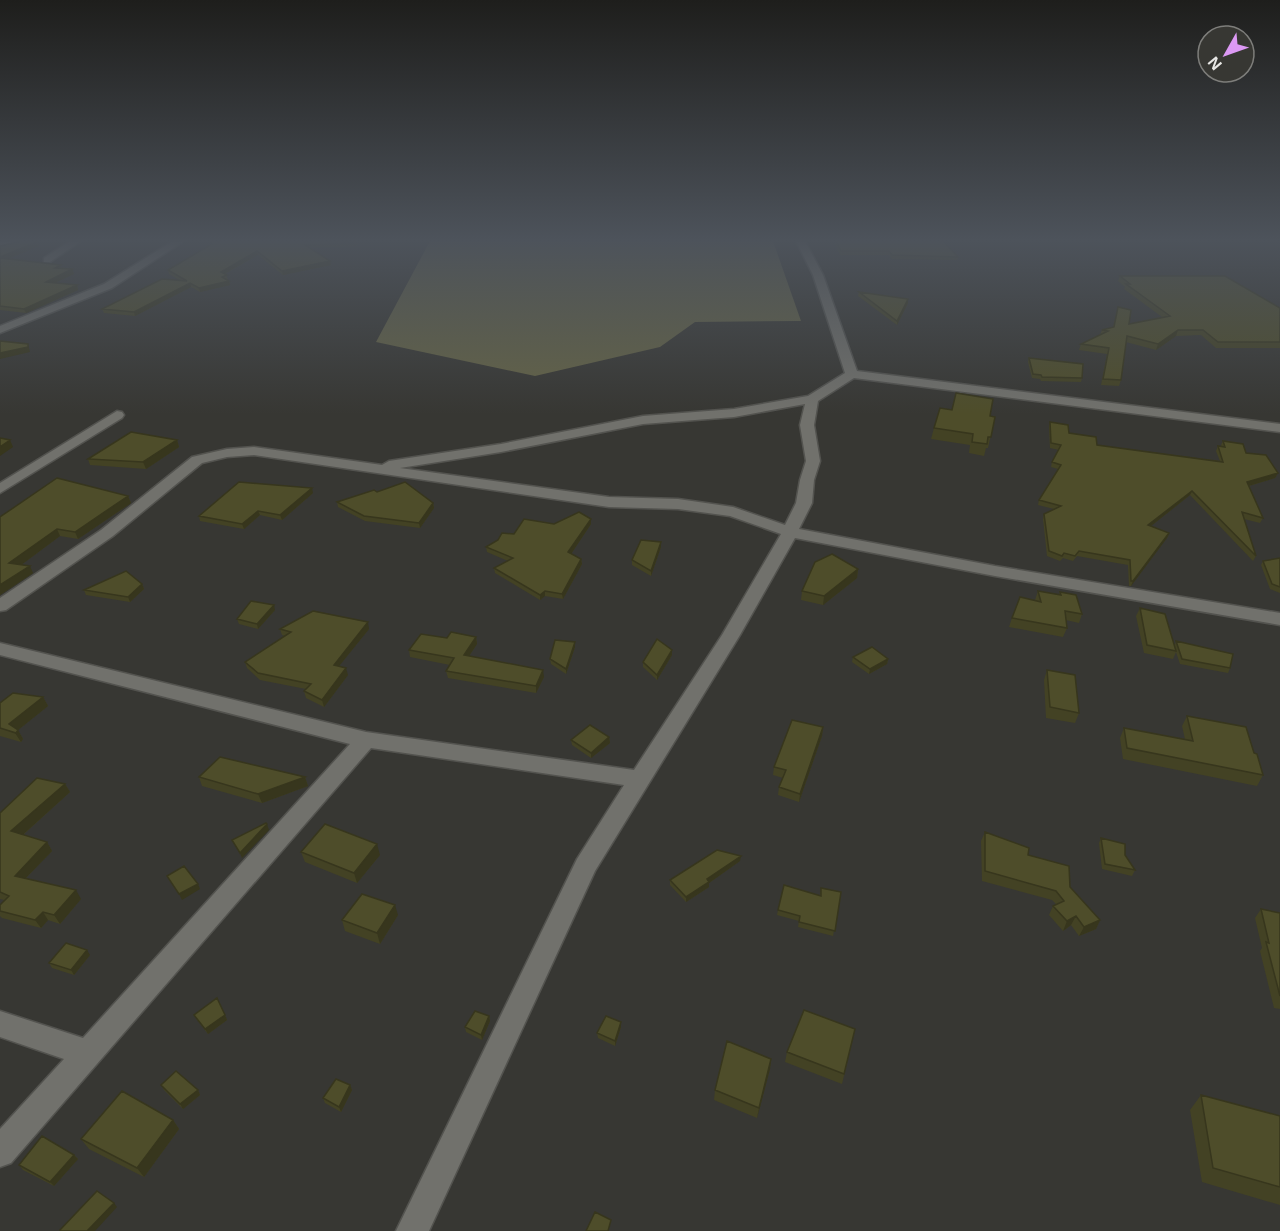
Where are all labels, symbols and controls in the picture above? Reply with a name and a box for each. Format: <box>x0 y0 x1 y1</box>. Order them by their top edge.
north arrow <box>1196 24 1256 84</box>
text: N <box>1205 53 1225 73</box>

